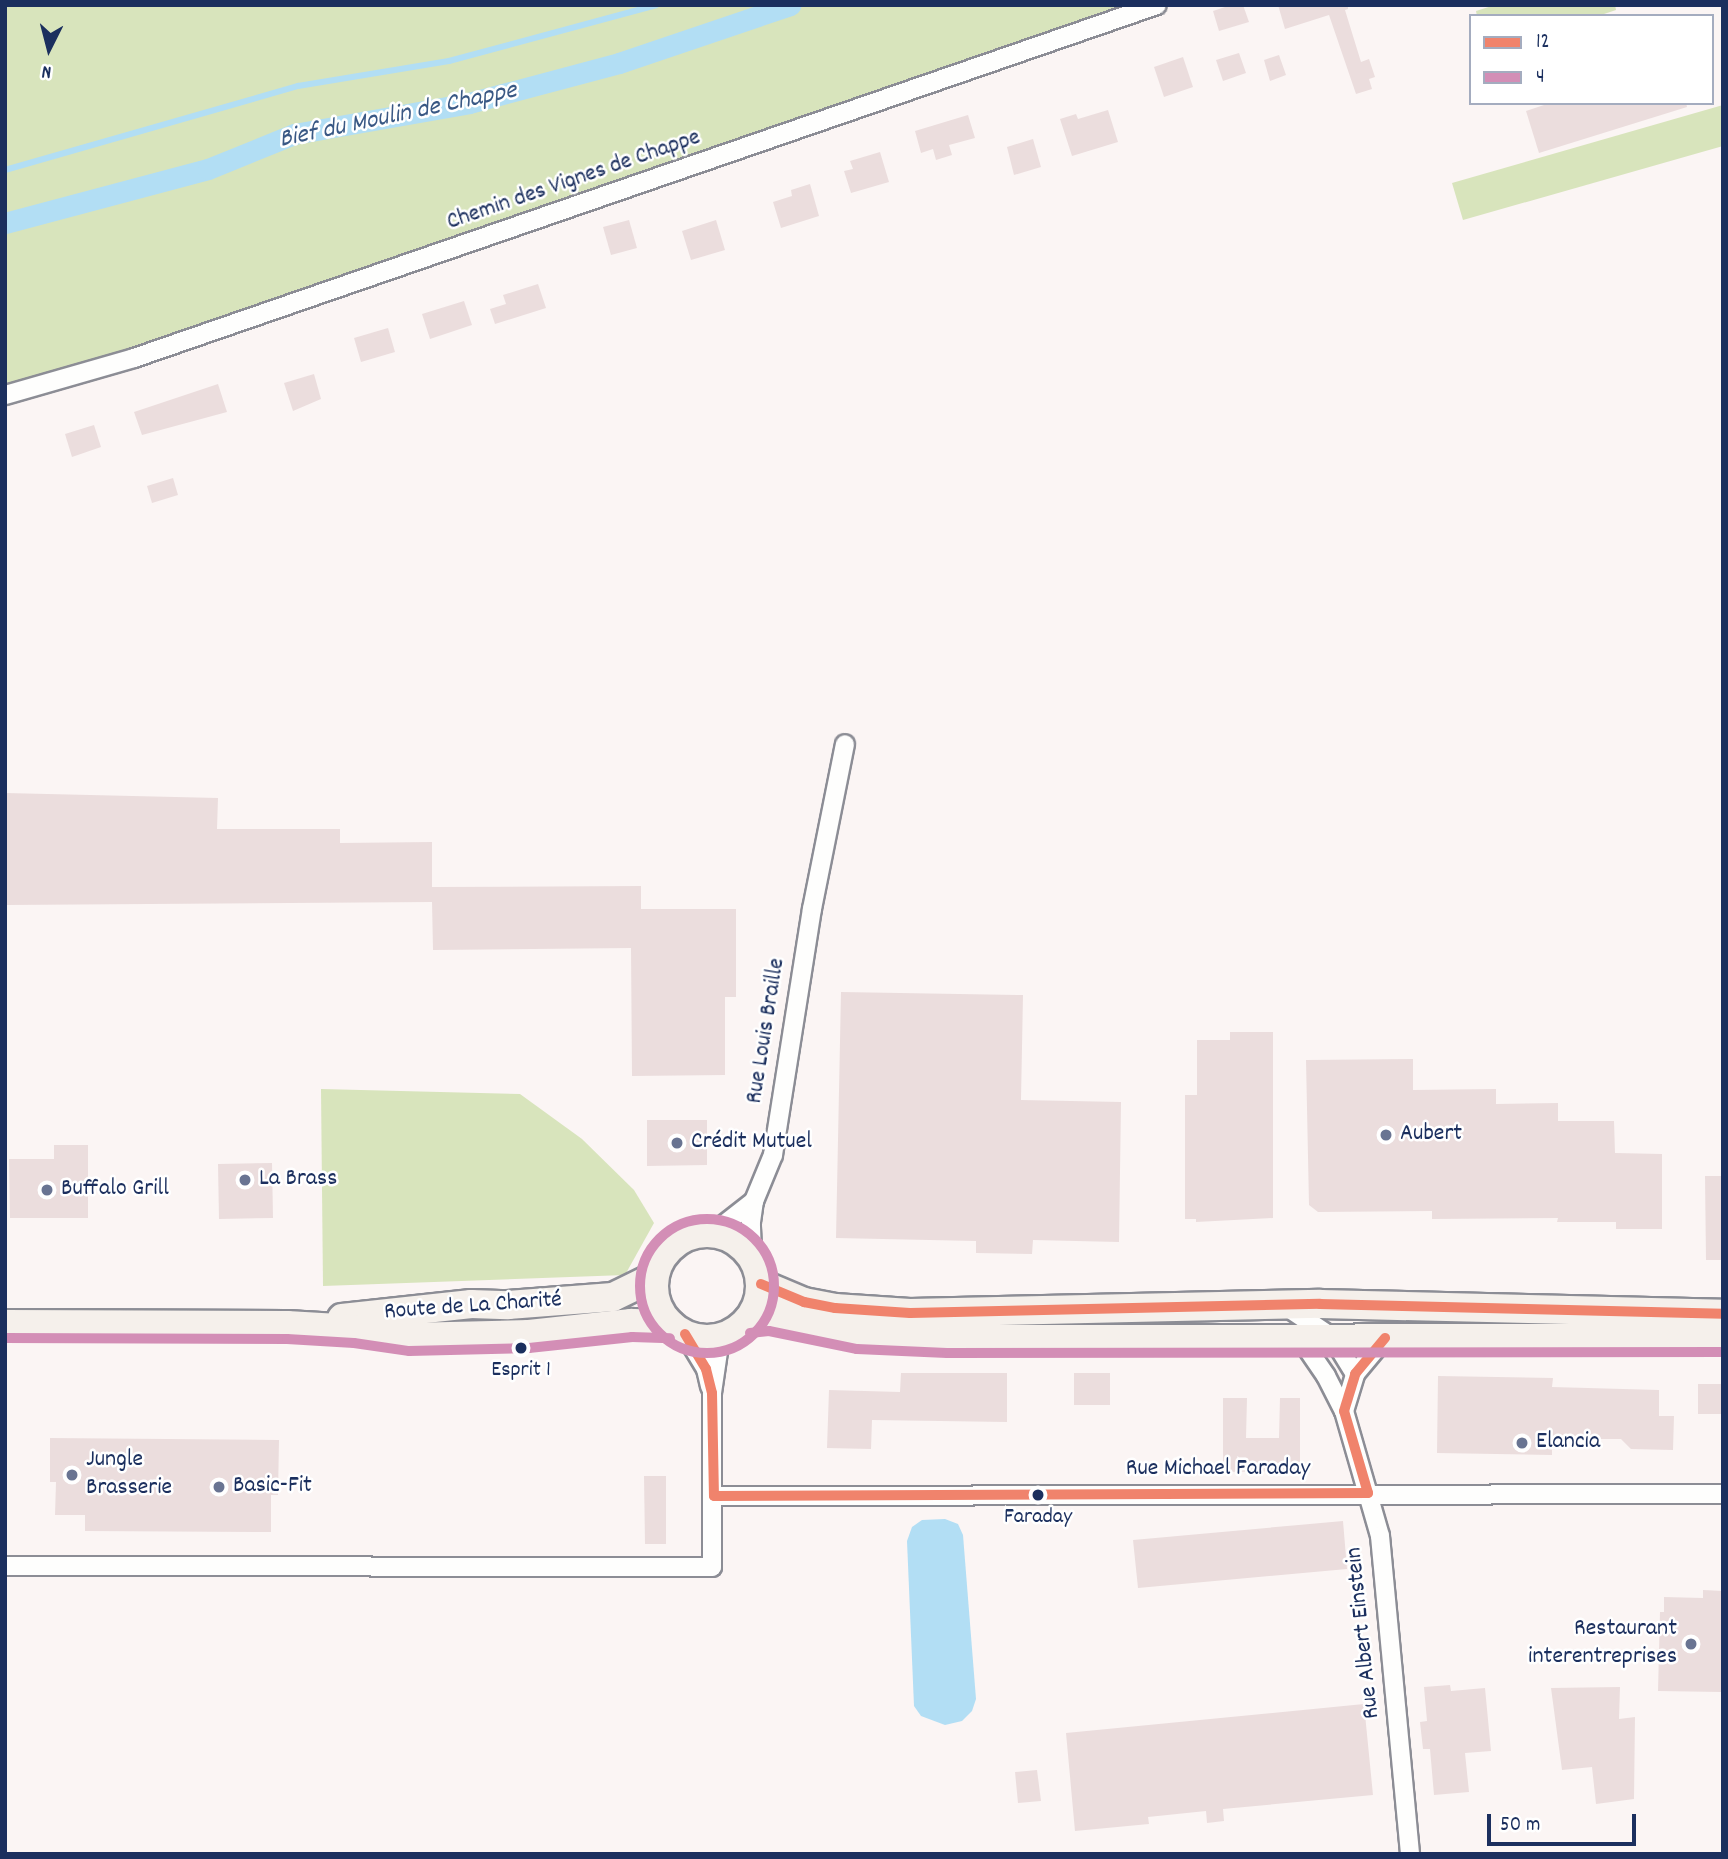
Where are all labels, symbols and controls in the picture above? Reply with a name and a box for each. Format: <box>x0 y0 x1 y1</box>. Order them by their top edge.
north arrow <box>14 14 84 84</box>
legend <box>1469 14 1714 105</box>
text: 12 <box>1536 28 1550 58</box>
text: N <box>41 56 53 84</box>
text: 4 <box>1536 63 1545 93</box>
water label: Bief du Moulin de Chappe <box>276 76 520 156</box>
street label: Chemin des Vignes de Chappe <box>444 124 704 238</box>
street label: Rue Louis Braille <box>741 956 793 1106</box>
place label: Aubert <box>1400 1121 1462 1149</box>
marker: Aubert <box>1378 1127 1394 1143</box>
place label: Crédit Mutuel <box>691 1129 812 1157</box>
marker: Crédit Mutuel <box>669 1135 685 1151</box>
place label: La Brass <box>259 1166 337 1194</box>
marker: La Brass <box>237 1172 253 1188</box>
place label: Buffalo Grill <box>61 1176 169 1204</box>
marker: Buffalo Grill <box>39 1182 55 1198</box>
street label: Route de La Charité <box>383 1286 563 1328</box>
marker: Esprit 1 <box>514 1341 528 1355</box>
place label: Esprit 1 <box>491 1358 551 1384</box>
place label: Elancia <box>1536 1429 1600 1457</box>
marker: Elancia <box>1514 1435 1530 1451</box>
place label: Jungle Brasserie <box>86 1447 172 1503</box>
street label: Rue Michael Faraday <box>1126 1456 1310 1484</box>
marker: Jungle Brasserie <box>64 1467 80 1483</box>
place label: Basic-Fit <box>233 1473 312 1501</box>
marker: Basic-Fit <box>211 1479 227 1495</box>
marker: Faraday <box>1031 1488 1045 1502</box>
place label: Faraday <box>1004 1505 1072 1531</box>
street label: Rue Albert Einstein <box>1341 1546 1387 1720</box>
place label: Restaurant interentreprises <box>1528 1616 1677 1672</box>
marker: Restaurant interentreprises <box>1683 1636 1699 1652</box>
scale bar <box>1490 1800 1639 1844</box>
text: 50 m <box>1500 1811 1540 1841</box>

